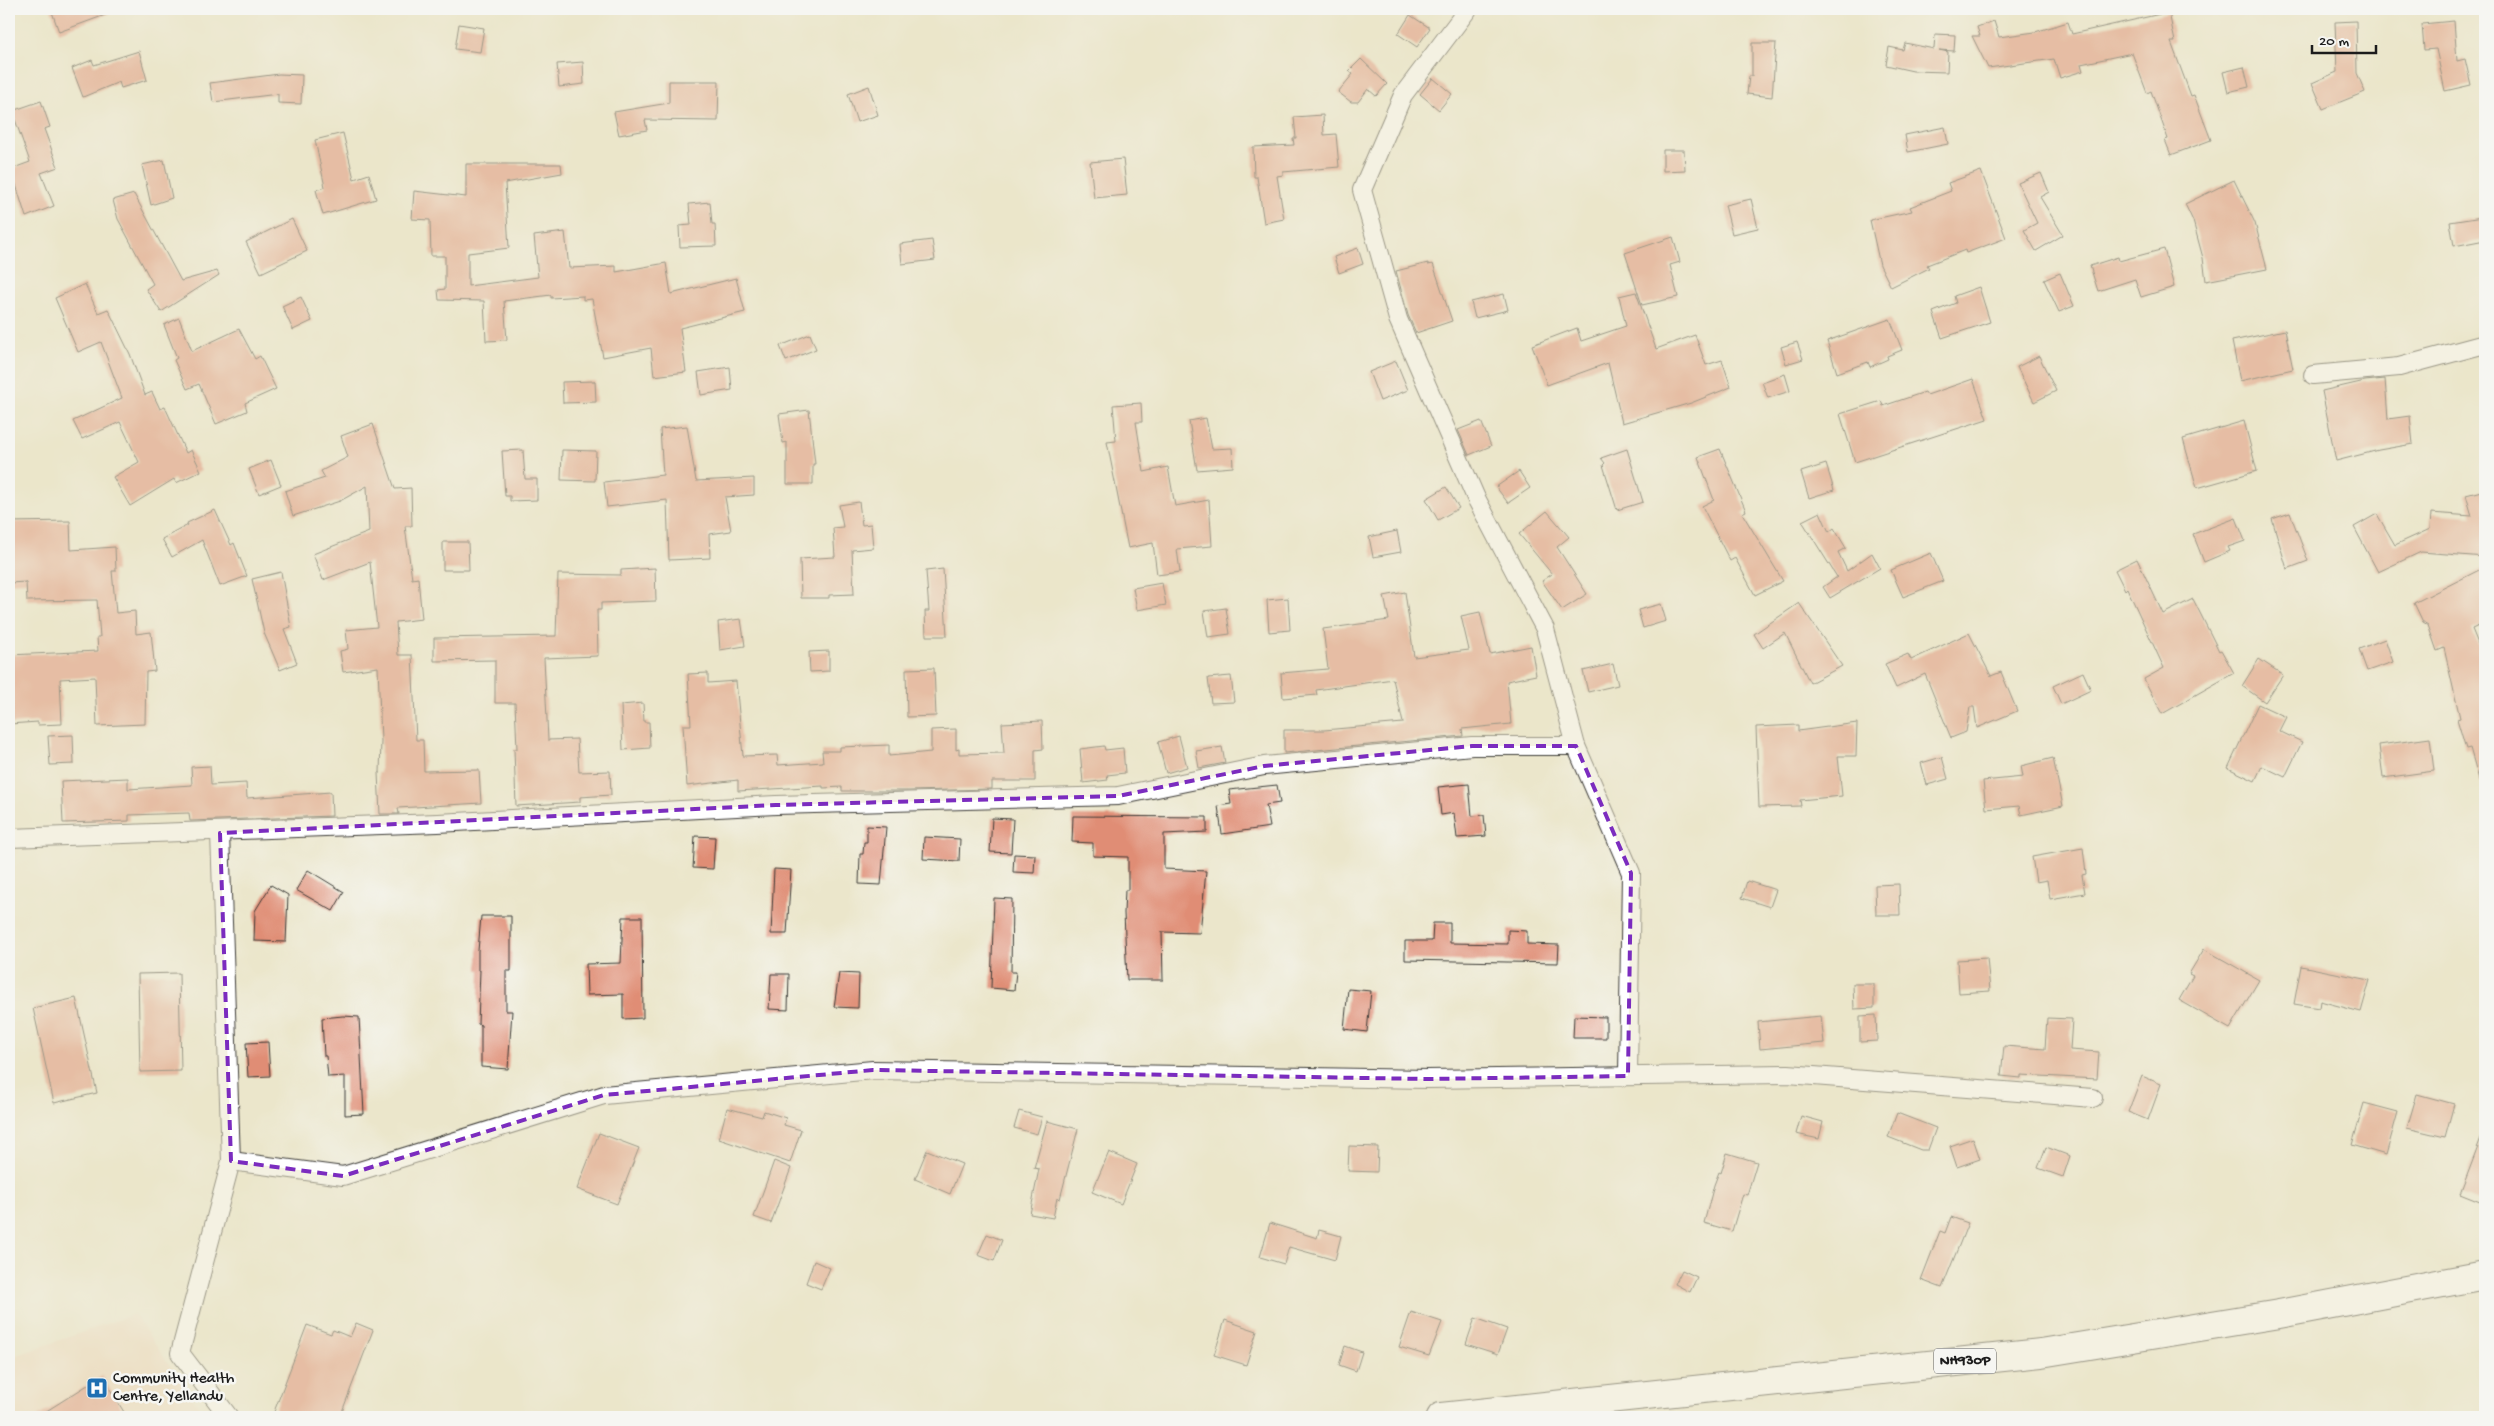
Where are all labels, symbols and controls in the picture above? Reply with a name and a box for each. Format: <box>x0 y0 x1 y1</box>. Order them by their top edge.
scale bar <box>2312 22 2375 54</box>
text: 20 m <box>2319 33 2349 51</box>
road number: NH930P <box>1934 1348 1996 1374</box>
place label: Community Health Centre, Yellandu <box>113 1370 235 1407</box>
hospital icon: Community Health Centre, Yellandu <box>85 1376 109 1400</box>

